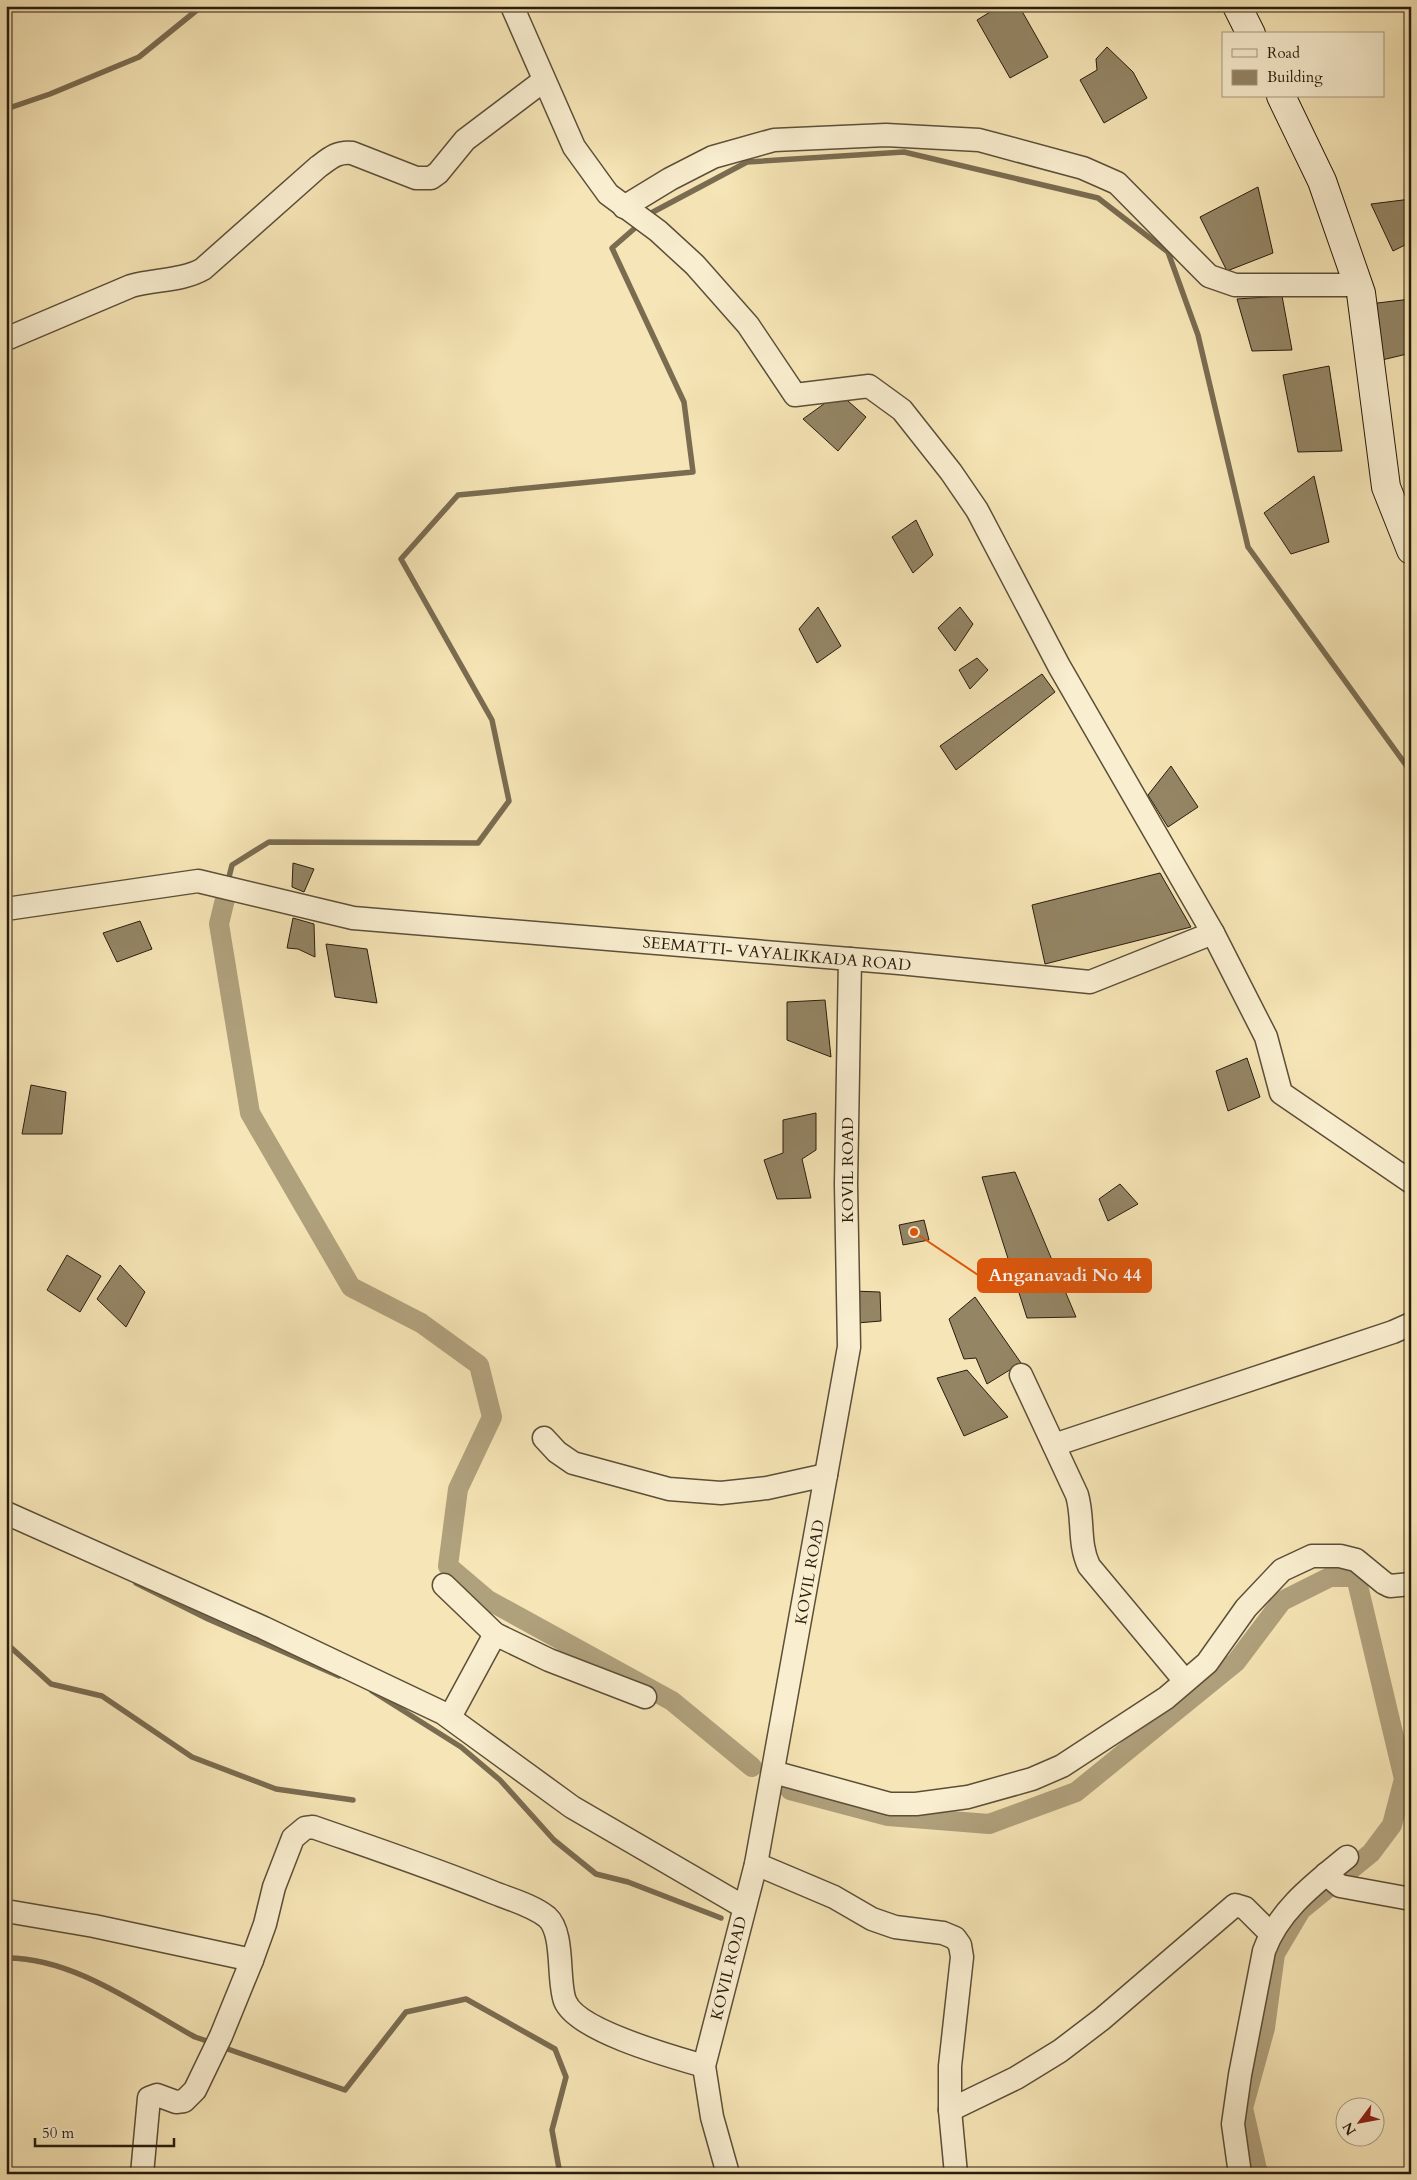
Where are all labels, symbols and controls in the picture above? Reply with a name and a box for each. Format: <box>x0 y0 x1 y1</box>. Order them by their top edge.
legend <box>1222 32 1384 98</box>
text: Road <box>1267 43 1300 63</box>
text: Building <box>1267 67 1323 87</box>
street label: SEEMATTI- VAYALIKKADA ROAD <box>642 931 912 977</box>
street label: KOVIL ROAD <box>837 1117 859 1223</box>
callout: Anganavadi No 44 <box>978 1259 1151 1292</box>
text: Anganavadi No 44 <box>989 1263 1141 1288</box>
street label: KOVIL ROAD <box>790 1518 830 1626</box>
street label: KOVIL ROAD <box>705 1914 752 2022</box>
north arrow <box>1334 2098 1384 2148</box>
scale bar <box>35 2115 174 2147</box>
text: N <box>1338 2118 1361 2139</box>
text: 50 m <box>42 2123 74 2143</box>

